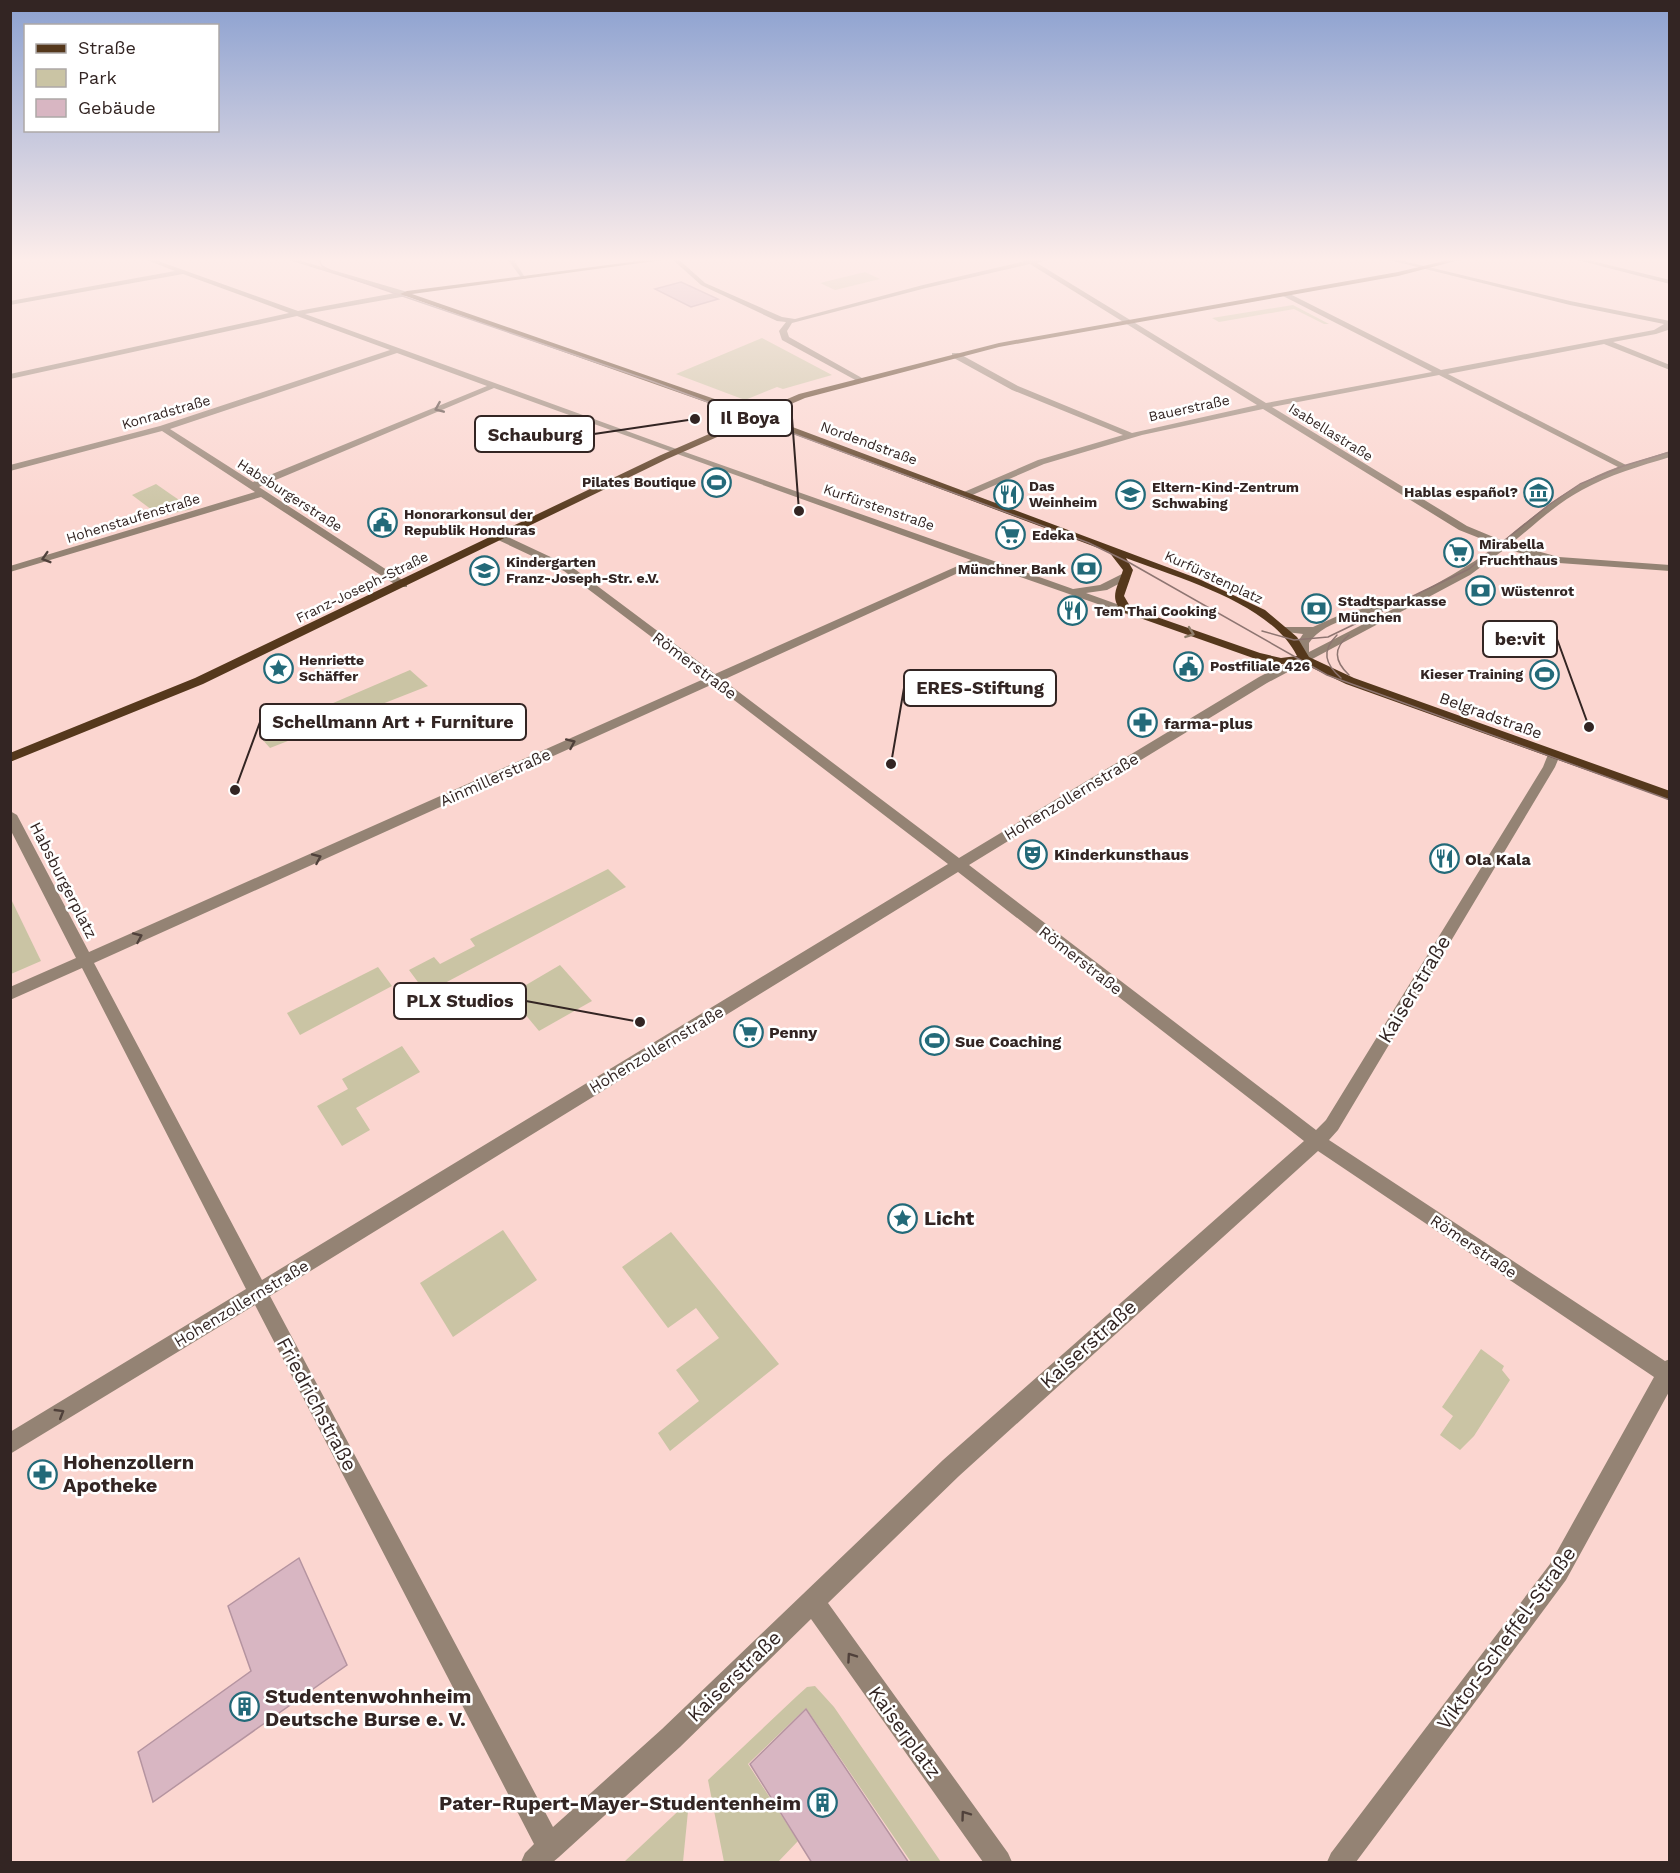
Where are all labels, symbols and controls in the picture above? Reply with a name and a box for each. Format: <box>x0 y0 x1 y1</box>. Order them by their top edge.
legend <box>24 24 219 132</box>
text: Straße <box>78 37 136 58</box>
text: Park <box>78 67 117 88</box>
text: Gebäude <box>78 97 156 118</box>
street label: Konradstraße <box>120 392 212 432</box>
street label: Bauerstraße <box>1147 392 1231 424</box>
callout: Il Boya <box>708 400 792 436</box>
street label: Isabellastraße <box>1286 400 1376 464</box>
one-way arrow <box>434 401 445 413</box>
text: Il Boya <box>720 407 780 428</box>
callout: Schauburg <box>475 416 594 452</box>
street label: Nordendstraße <box>818 418 920 468</box>
text: Schauburg <box>488 424 583 445</box>
street label: Habsburgerstraße <box>235 455 345 535</box>
sports icon: Pilates Boutique <box>701 466 733 498</box>
place label: Pilates Boutique <box>582 474 696 490</box>
museum icon: Hablas español? <box>1523 476 1555 508</box>
restaurant icon: Das Weinheim <box>992 478 1024 510</box>
place label: Das Weinheim <box>1029 478 1097 510</box>
school or university icon: Eltern-Kind-Zentrum Schwabing <box>1115 479 1147 511</box>
place label: Eltern-Kind-Zentrum Schwabing <box>1152 479 1299 511</box>
street label: Kurfürstenstraße <box>821 481 937 533</box>
place label: Hablas español? <box>1404 484 1518 500</box>
street label: Hohenstaufenstraße <box>64 490 202 546</box>
public building icon: Honorarkonsul der Republik Honduras <box>367 506 399 538</box>
place label: Honorarkonsul der Republik Honduras <box>404 506 536 538</box>
supermarket icon: Edeka <box>995 519 1027 551</box>
place label: Edeka <box>1032 527 1075 543</box>
supermarket icon: Mirabella Fruchthaus <box>1442 536 1474 568</box>
place label: Mirabella Fruchthaus <box>1479 536 1558 568</box>
street label: Kurfürstenplatz <box>1162 547 1266 607</box>
street label: Franz-Joseph-Straße <box>293 548 431 626</box>
one-way arrow <box>41 551 52 563</box>
bank icon: Münchner Bank <box>1071 553 1103 585</box>
school or university icon: Kindergarten Franz-Joseph-Str. e.V. <box>469 554 501 586</box>
place label: Kindergarten Franz-Joseph-Str. e.V. <box>506 554 659 586</box>
place label: Münchner Bank <box>958 561 1066 577</box>
bank icon: Wüstenrot <box>1464 575 1496 607</box>
place label: Wüstenrot <box>1501 583 1574 599</box>
bank icon: Stadtsparkasse München <box>1301 593 1333 625</box>
place label: Stadtsparkasse München <box>1338 593 1446 625</box>
restaurant icon: Tem Thai Cooking <box>1057 595 1089 627</box>
place label: Tem Thai Cooking <box>1094 603 1217 619</box>
callout: be:vit <box>1483 621 1557 657</box>
one-way arrow <box>1184 626 1195 639</box>
street label: Römerstraße <box>649 628 740 703</box>
text: be:vit <box>1495 628 1545 649</box>
public building icon: Postfiliale 426 <box>1173 650 1205 682</box>
place icon: Henriette Schäffer <box>262 652 294 684</box>
place label: Henriette Schäffer <box>299 652 364 684</box>
place label: Postfiliale 426 <box>1210 658 1311 674</box>
sports icon: Kieser Training <box>1528 658 1560 690</box>
place label: Kieser Training <box>1420 666 1523 682</box>
callout: ERES-Stiftung <box>904 670 1056 706</box>
text: ERES-Stiftung <box>916 677 1045 698</box>
street label: Belgradstraße <box>1437 688 1545 743</box>
callout: Schellmann Art + Furniture <box>260 704 526 740</box>
pharmacy icon: farma-plus <box>1127 707 1159 739</box>
text: Schellmann Art + Furniture <box>272 711 514 732</box>
place label: farma-plus <box>1164 714 1253 733</box>
one-way arrow <box>565 738 576 750</box>
street label: Ainmillerstraße <box>437 745 553 810</box>
street label: Hohenzollernstraße <box>1001 749 1142 844</box>
street label: Habsburgerplatz <box>26 819 101 942</box>
theatre icon: Kinderkunsthaus <box>1017 838 1049 870</box>
restaurant icon: Ola Kala <box>1428 843 1460 875</box>
place label: Kinderkunsthaus <box>1054 845 1189 864</box>
place label: Ola Kala <box>1465 850 1531 869</box>
one-way arrow <box>310 853 321 865</box>
street label: Römerstraße <box>1035 922 1126 999</box>
street label: Kaiserstraße <box>1372 931 1456 1047</box>
one-way arrow <box>132 932 143 944</box>
callout: PLX Studios <box>394 983 526 1019</box>
text: PLX Studios <box>406 990 514 1011</box>
street label: Hohenzollernstraße <box>586 1002 727 1097</box>
supermarket icon: Penny <box>732 1016 764 1048</box>
place label: Penny <box>769 1023 818 1042</box>
sports icon: Sue Coaching <box>918 1025 950 1057</box>
place label: Sue Coaching <box>955 1032 1061 1051</box>
place icon: Licht <box>887 1202 919 1234</box>
place label: Licht <box>924 1206 975 1230</box>
street label: Römerstraße <box>1427 1211 1521 1282</box>
street label: Hohenzollernstraße <box>171 1256 312 1351</box>
street label: Kaiserstraße <box>1035 1294 1141 1394</box>
street label: Friedrichstraße <box>272 1333 362 1475</box>
one-way arrow <box>54 1409 64 1421</box>
place label: Hohenzollern Apotheke <box>63 1450 194 1497</box>
pharmacy icon: Hohenzollern Apotheke <box>26 1458 58 1490</box>
street label: Viktor-Scheffel-Straße <box>1431 1542 1581 1734</box>
street label: Kaiserstraße <box>682 1625 786 1727</box>
one-way arrow <box>847 1652 858 1663</box>
street label: Kaiserplatz <box>863 1681 947 1783</box>
place label: Studentenwohnheim Deutsche Burse e. V. <box>265 1684 471 1731</box>
building icon: Studentenwohnheim Deutsche Burse e. V. <box>228 1691 260 1723</box>
building icon: Pater-Rupert-Mayer-Studentenheim <box>806 1787 838 1819</box>
place label: Pater-Rupert-Mayer-Studentenheim <box>439 1791 801 1815</box>
one-way arrow <box>961 1811 972 1822</box>

